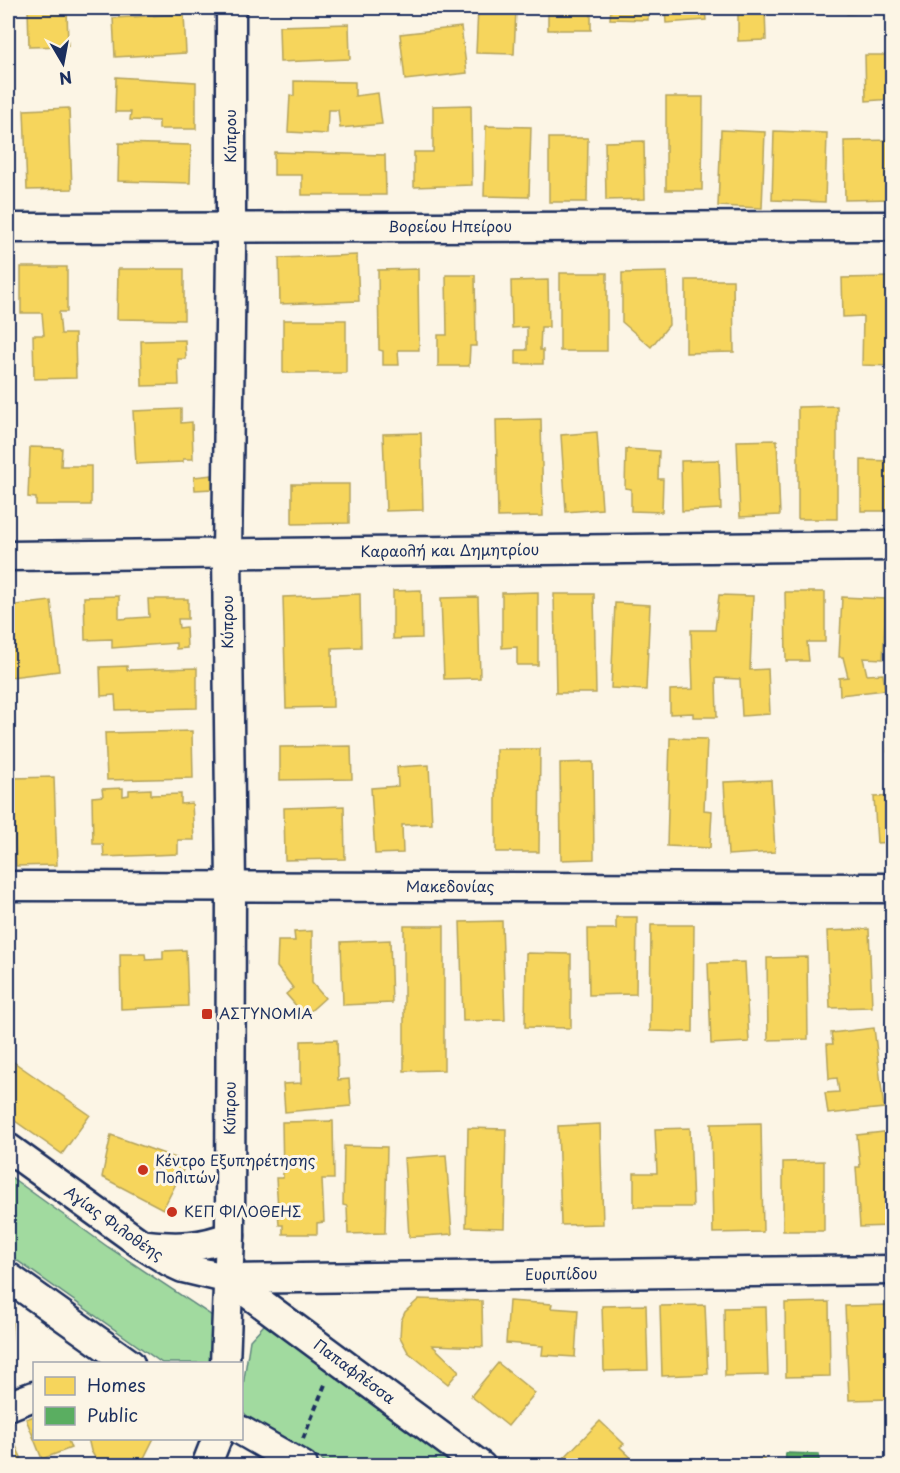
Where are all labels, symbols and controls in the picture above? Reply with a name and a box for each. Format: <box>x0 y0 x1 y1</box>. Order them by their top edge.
north arrow <box>33 33 93 93</box>
text: N <box>57 66 74 92</box>
street label: Κύπρου <box>218 109 241 163</box>
street label: Βορείου Ηπείρου <box>388 214 512 237</box>
street label: Καραολή και Δημητρίου <box>360 537 540 562</box>
street label: Κύπρου <box>215 595 238 649</box>
street label: Μακεδονίας <box>406 874 495 897</box>
place label: ΑΣΤΥΝΟΜΙΑ <box>219 1001 313 1024</box>
marker: ΑΣΤΥΝΟΜΙΑ <box>200 1007 214 1021</box>
street label: Κύπρου <box>217 1081 240 1135</box>
place label: Κέντρο Εξυπηρέτησης Πολιτών <box>155 1148 316 1188</box>
marker: Κέντρο Εξυπηρέτησης Πολιτών <box>136 1163 150 1177</box>
street label: Αγίας Φιλοθέης <box>60 1179 169 1265</box>
place label: ΚΕΠ ΦΙΛΟΘΕΗΣ <box>184 1199 301 1222</box>
marker: ΚΕΠ ΦΙΛΟΘΕΗΣ <box>165 1205 179 1219</box>
street label: Ευριπίδου <box>525 1261 598 1285</box>
street label: Παπαφλέσσα <box>310 1333 401 1409</box>
legend <box>33 1362 243 1440</box>
text: Homes <box>87 1371 145 1398</box>
text: Public <box>87 1401 138 1428</box>

